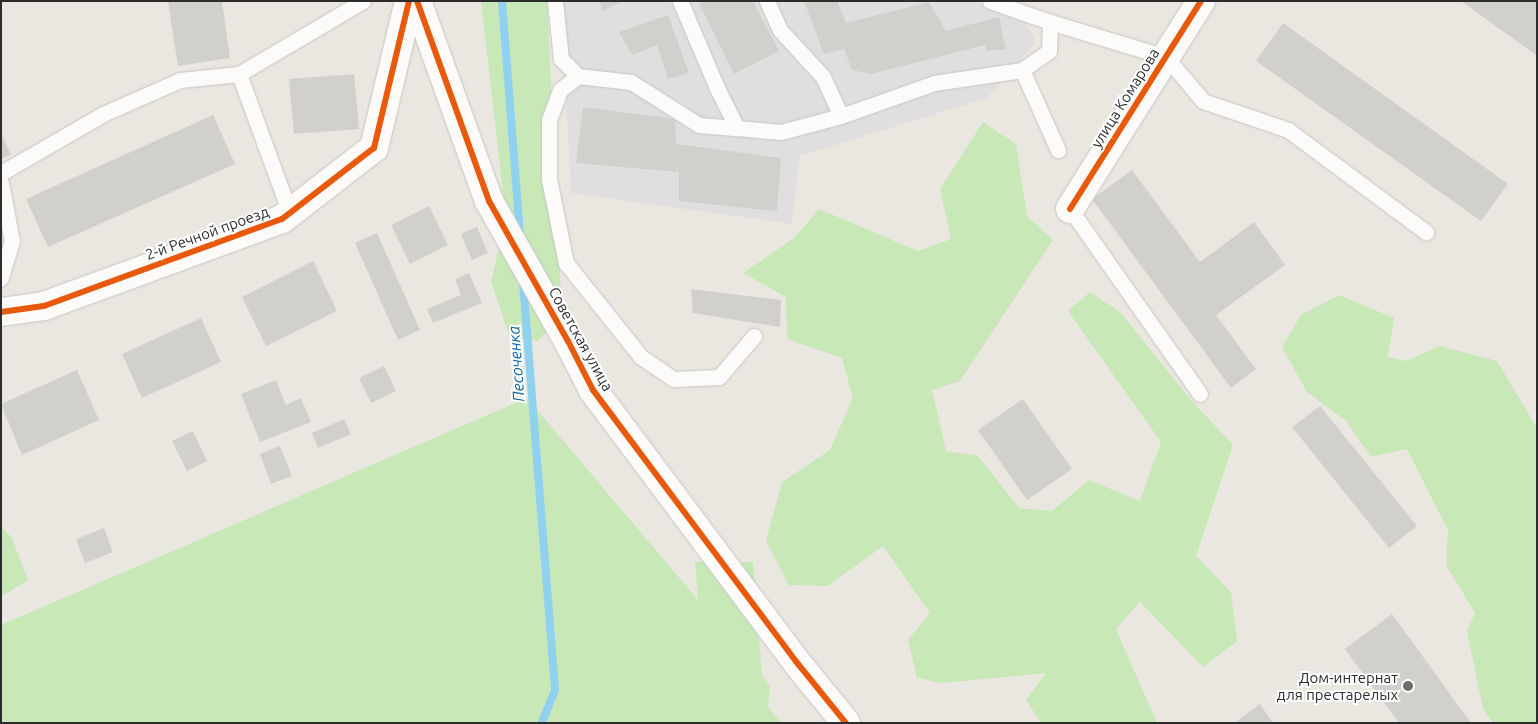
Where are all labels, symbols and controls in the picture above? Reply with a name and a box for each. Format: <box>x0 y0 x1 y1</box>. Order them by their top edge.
street label: улица Комарова <box>1087 45 1163 151</box>
street label: 2-й Речной проезд <box>143 202 271 264</box>
street label: Советская улица <box>545 284 617 394</box>
water label: Песоченка <box>504 325 528 403</box>
place label: Дом-интернат для престарелых <box>1277 668 1398 703</box>
marker: Дом-интернат для престарелых <box>1402 680 1414 692</box>

